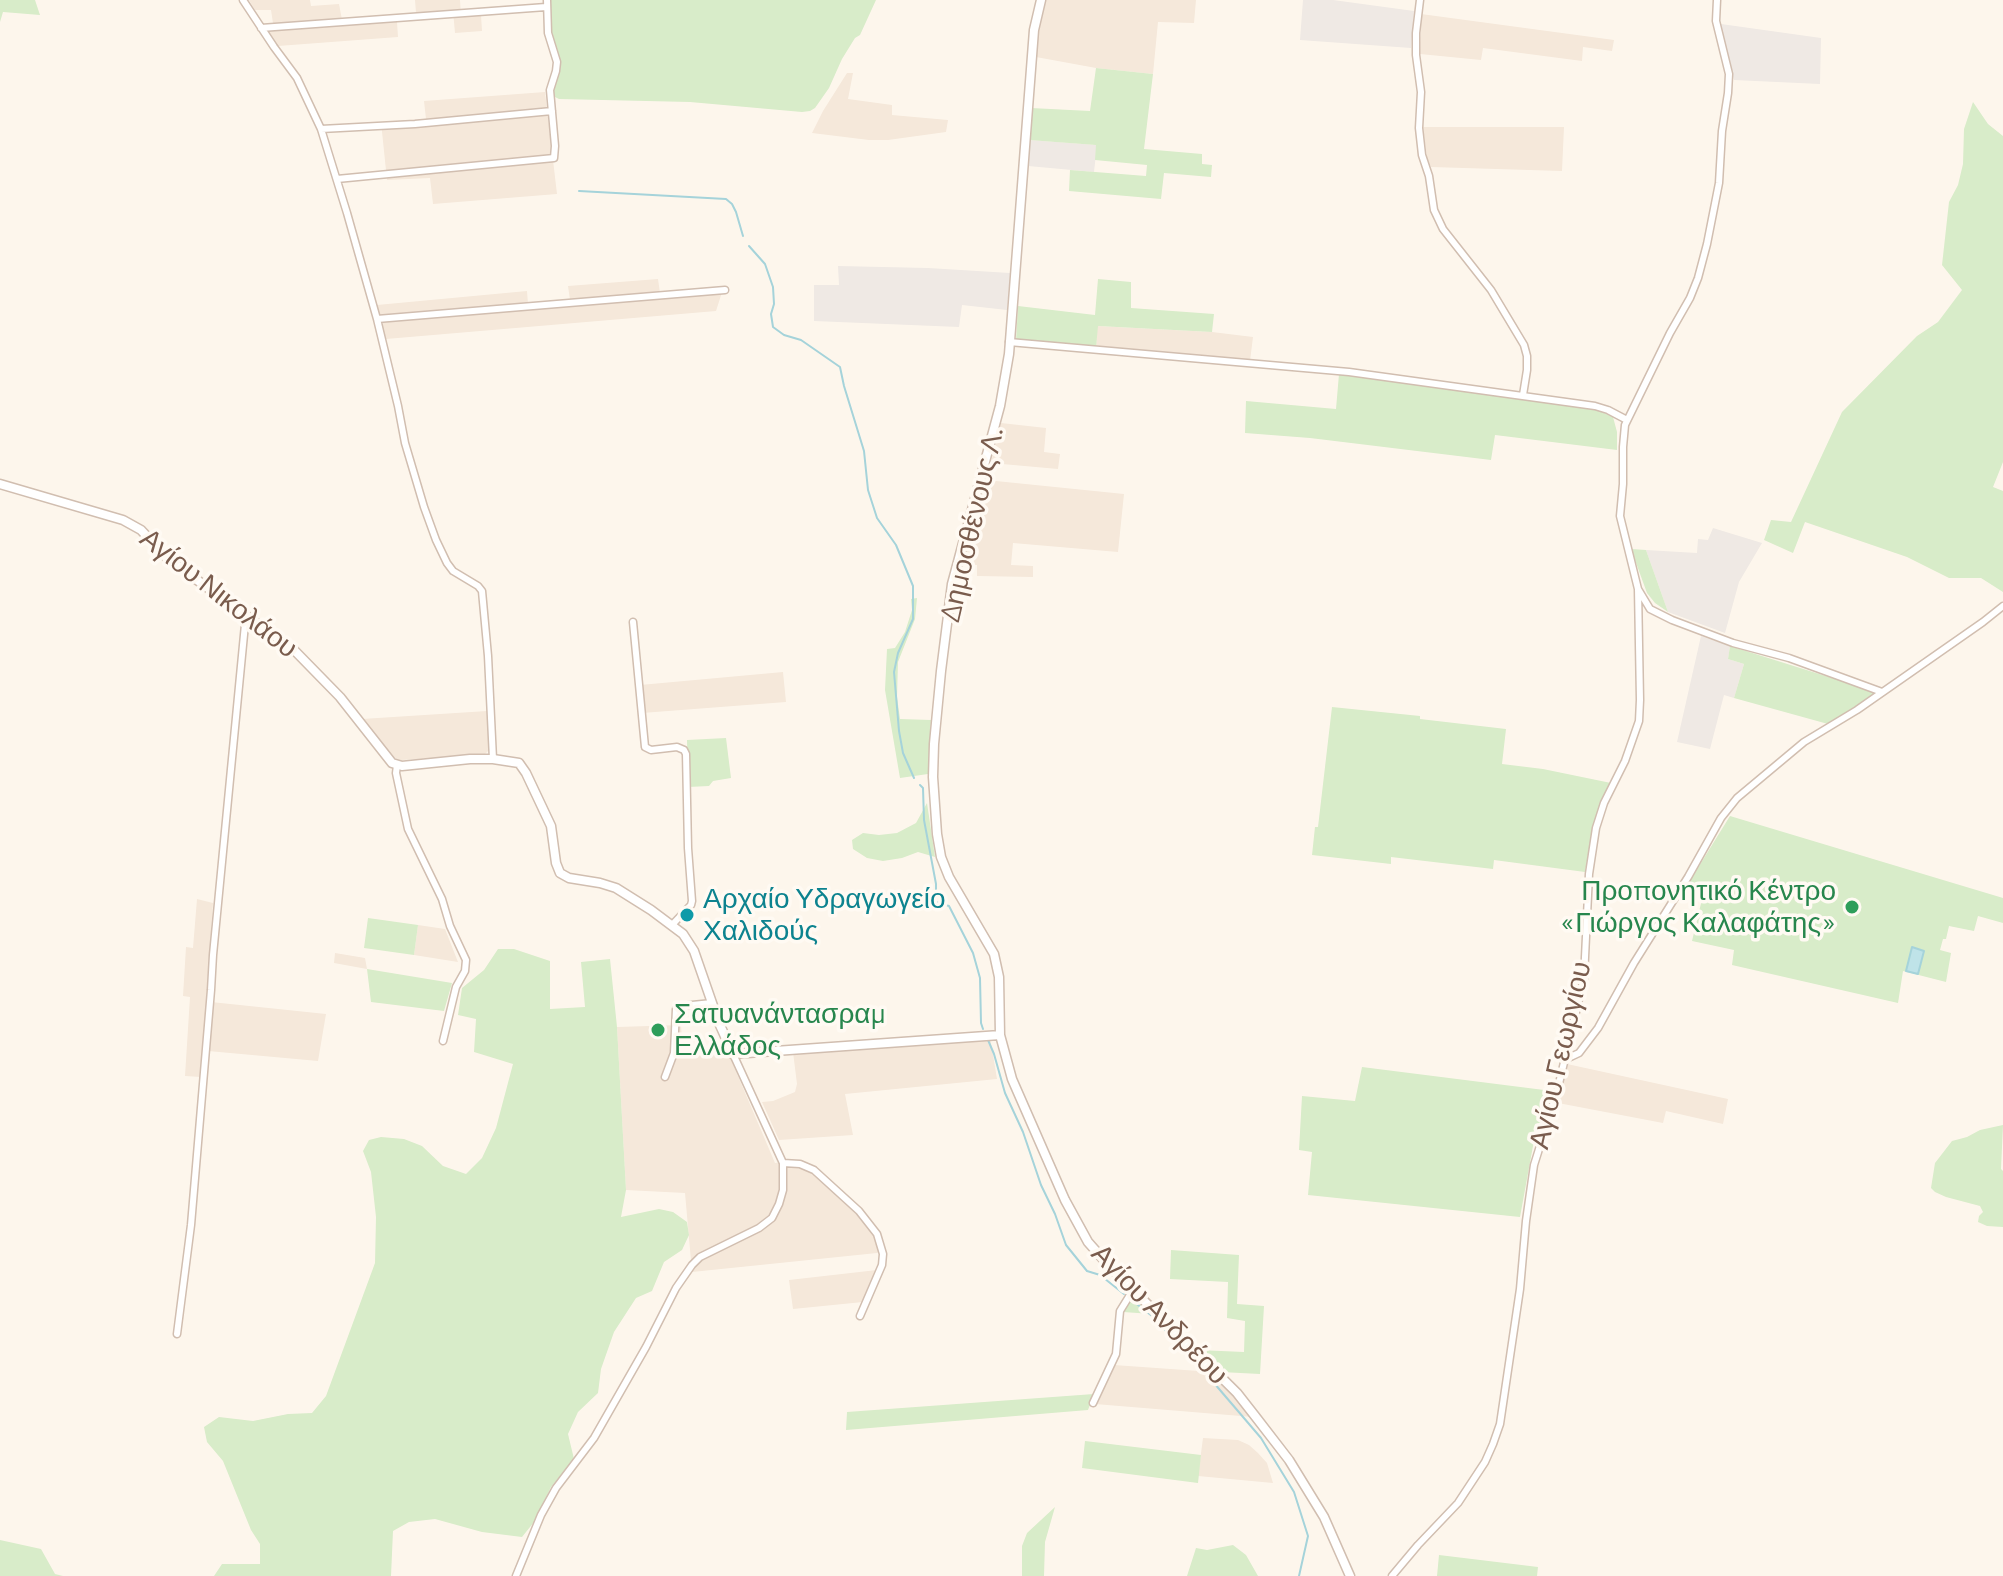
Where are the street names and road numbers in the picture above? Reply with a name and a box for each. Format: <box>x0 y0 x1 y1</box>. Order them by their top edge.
street label: Δημοσθένους Λ. <box>933 423 1011 625</box>
street label: Αγίου Νικολάου <box>134 521 304 665</box>
street label: Αγίου Γεωργίου <box>1522 958 1598 1152</box>
street label: Αγίου Ανδρέου <box>1085 1237 1235 1391</box>

